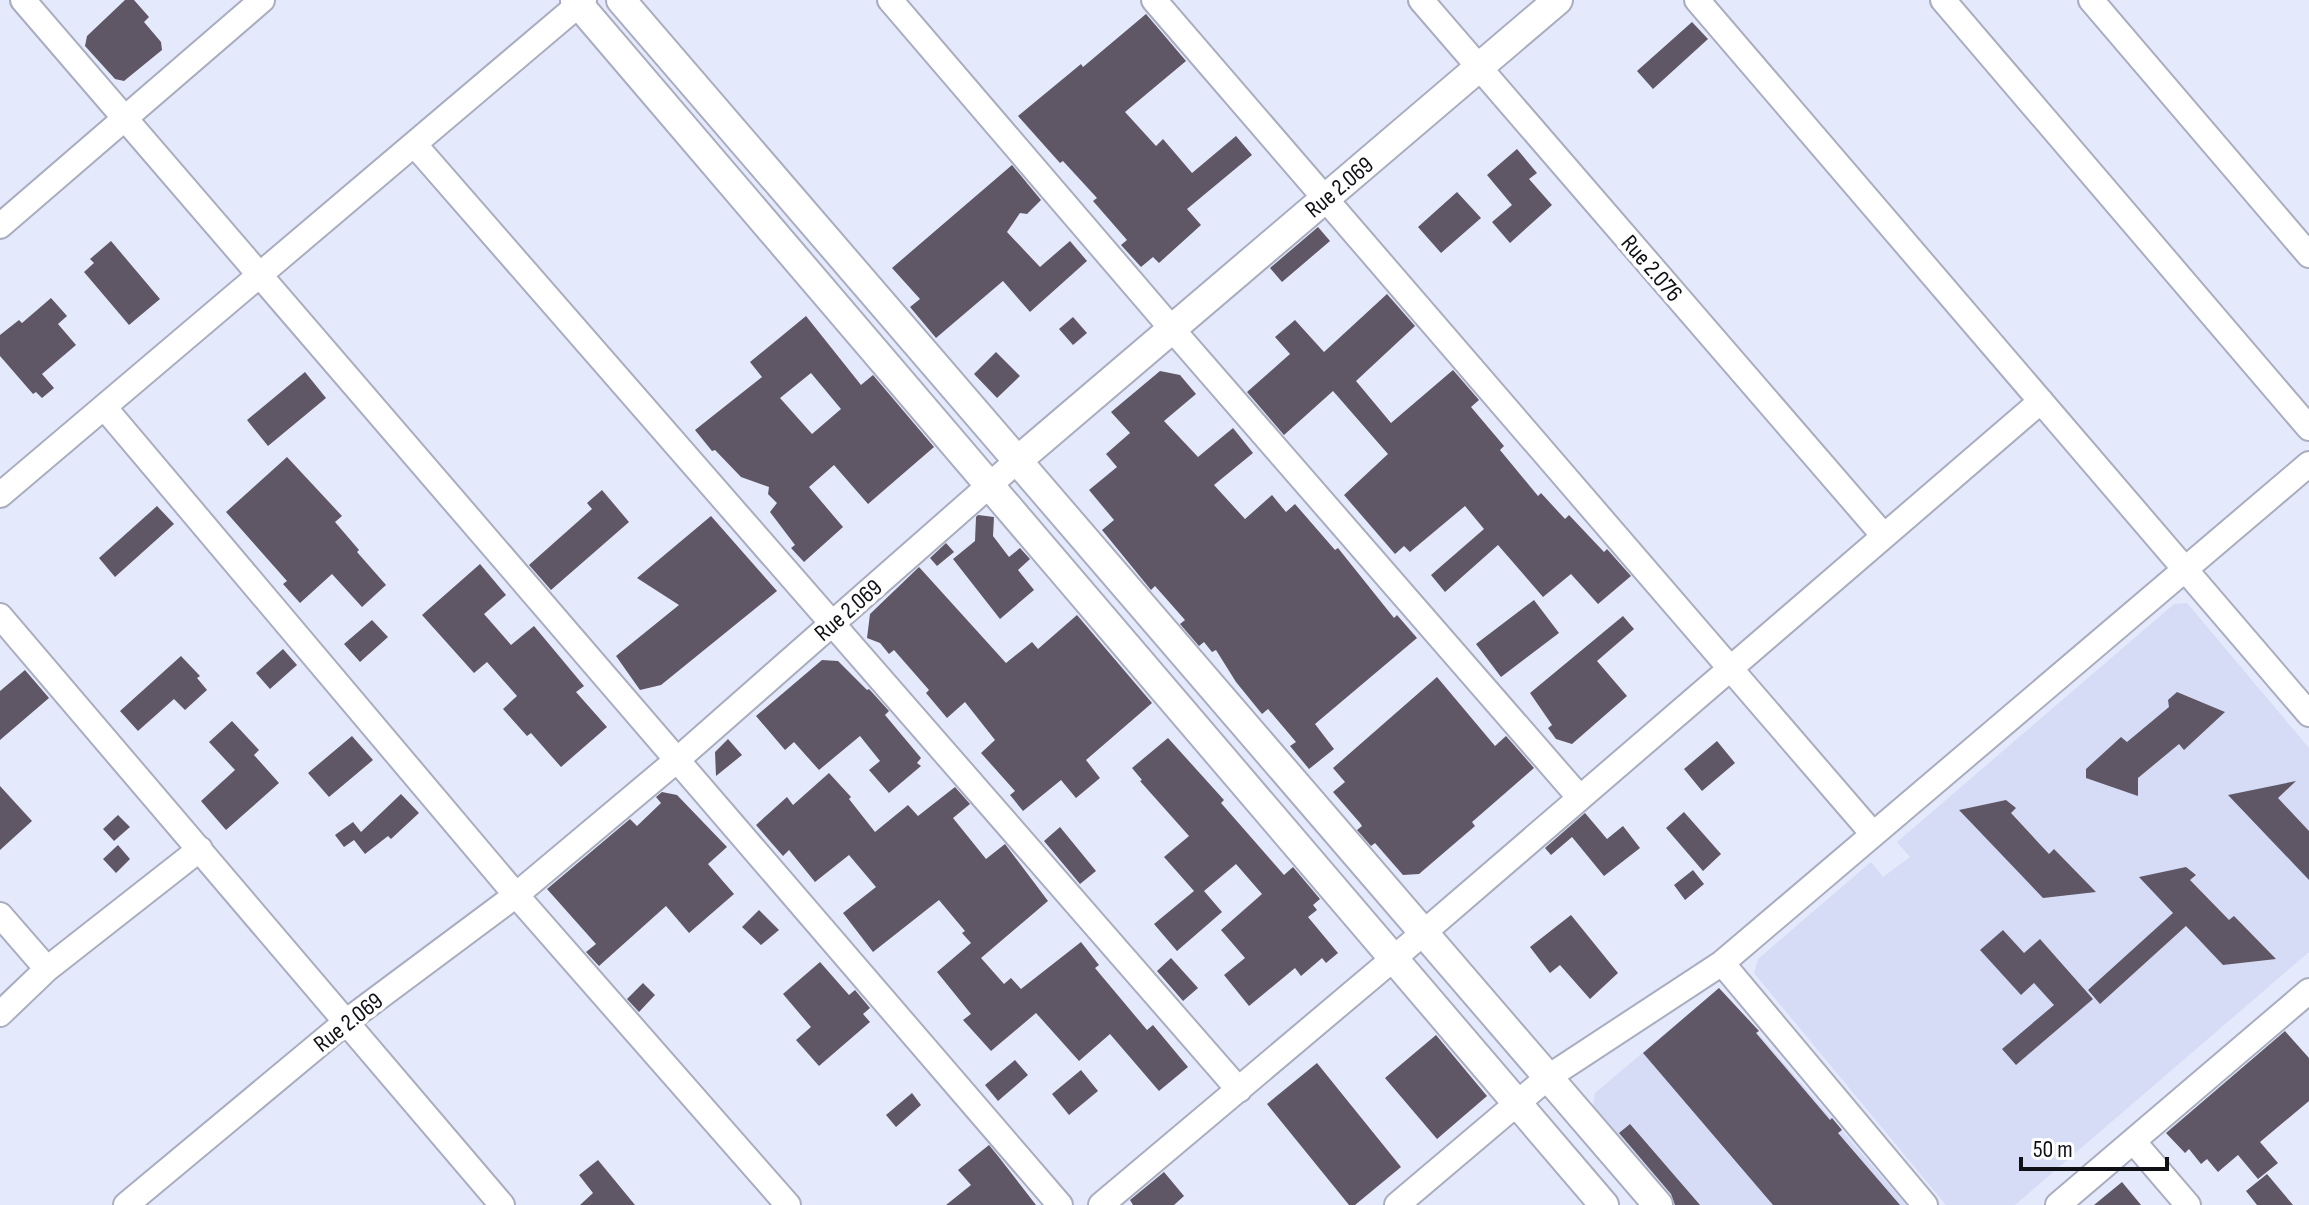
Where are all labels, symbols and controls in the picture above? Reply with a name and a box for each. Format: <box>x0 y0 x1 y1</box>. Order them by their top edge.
street label: Rue 2.069 <box>1299 151 1379 224</box>
street label: Rue 2.076 <box>1615 229 1688 308</box>
street label: Rue 2.069 <box>809 573 888 648</box>
street label: Rue 2.069 <box>308 986 389 1058</box>
scale bar <box>2021 1121 2167 1171</box>
text: 50 m <box>2033 1135 2073 1164</box>

